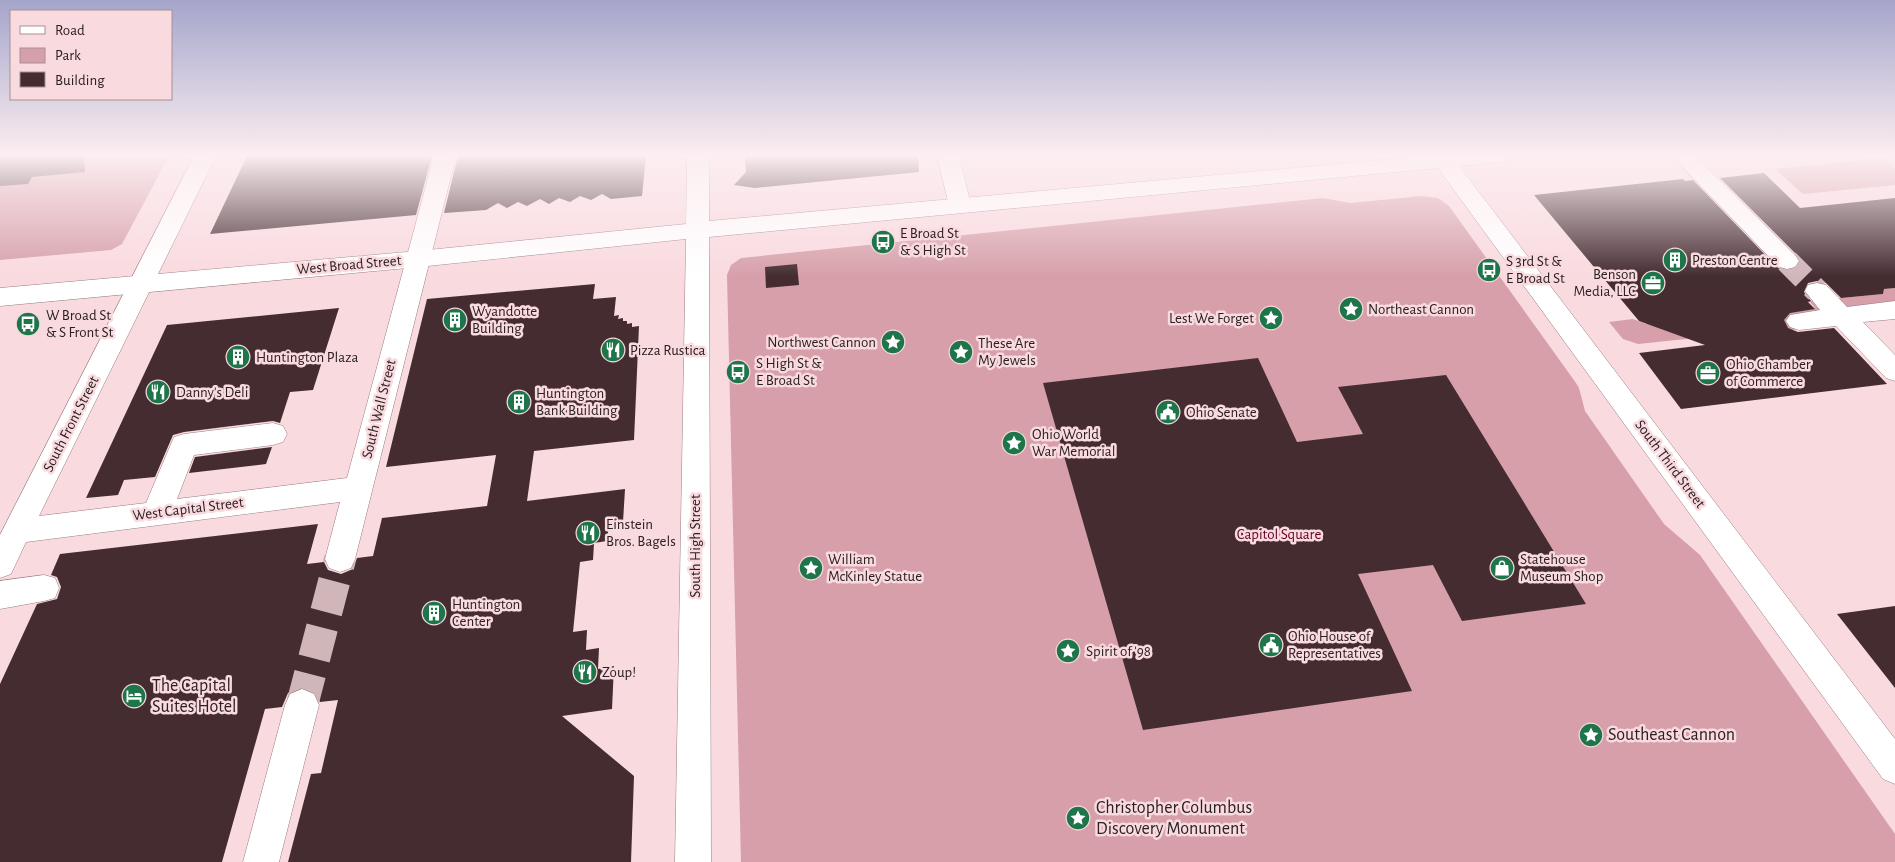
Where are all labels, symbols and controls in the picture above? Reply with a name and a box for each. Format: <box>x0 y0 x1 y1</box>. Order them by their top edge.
legend <box>10 10 172 100</box>
text: Road <box>55 23 85 38</box>
text: Park <box>55 48 81 63</box>
text: Building <box>55 73 105 88</box>
place label: E Broad St & S High St <box>900 226 966 258</box>
bus stop icon: E Broad St & S High St <box>870 229 896 255</box>
building icon: Preston Centre <box>1662 247 1688 273</box>
street label: West Broad Street <box>296 253 402 277</box>
place label: Preston Centre <box>1692 253 1778 268</box>
place label: S 3rd St & E Broad St <box>1506 254 1565 286</box>
bus stop icon: S 3rd St & E Broad St <box>1476 257 1502 283</box>
place label: Benson Media, LLC <box>1574 267 1636 299</box>
office icon: Benson Media, LLC <box>1640 270 1666 296</box>
place icon: Northeast Cannon <box>1338 296 1364 322</box>
place label: Northeast Cannon <box>1368 302 1474 317</box>
place label: Wyandotte Building <box>472 304 537 336</box>
place icon: Lest We Forget <box>1258 305 1284 331</box>
building icon: Wyandotte Building <box>442 307 468 333</box>
place label: W Broad St & S Front St <box>46 308 114 340</box>
bus stop icon: W Broad St & S Front St <box>15 311 41 337</box>
place label: Lest We Forget <box>1169 311 1254 326</box>
place icon: Northwest Cannon <box>880 329 906 355</box>
place label: Northwest Cannon <box>767 335 876 350</box>
place label: These Are My Jewels <box>978 336 1036 368</box>
restaurant icon: Pizza Rustica <box>600 337 626 363</box>
place icon: These Are My Jewels <box>948 339 974 365</box>
place label: Pizza Rustica <box>630 343 705 358</box>
building icon: Huntington Plaza <box>225 344 251 370</box>
place label: Huntington Plaza <box>256 350 358 365</box>
place label: S High St & E Broad St <box>756 356 822 388</box>
place label: Ohio Chamber of Commerce <box>1726 357 1811 389</box>
street label: South Wall Street <box>359 358 399 460</box>
bus stop icon: S High St & E Broad St <box>725 359 751 385</box>
office icon: Ohio Chamber of Commerce <box>1695 360 1721 386</box>
street label: South Front Street <box>40 374 102 474</box>
restaurant icon: Danny's Deli <box>145 379 171 405</box>
place label: Danny's Deli <box>176 385 248 400</box>
place label: Huntington Bank Building <box>536 386 618 418</box>
building icon: Huntington Bank Building <box>506 389 532 415</box>
public building icon: Ohio Senate <box>1155 399 1181 425</box>
place label: Ohio Senate <box>1186 405 1257 420</box>
street label: South Third Street <box>1632 417 1708 511</box>
place label: Ohio World War Memorial <box>1032 427 1115 459</box>
place icon: Ohio World War Memorial <box>1001 430 1027 456</box>
street label: South High Street <box>688 494 703 598</box>
street label: West Capital Street <box>132 495 245 523</box>
place label: Einstein Bros. Bagels <box>606 517 676 549</box>
restaurant icon: Einstein Bros. Bagels <box>575 520 601 546</box>
park label: Capitol Square <box>1237 527 1321 542</box>
place label: William McKinley Statue <box>828 552 922 584</box>
place label: Statehouse Museum Shop <box>1520 552 1603 584</box>
place icon: William McKinley Statue <box>798 555 824 581</box>
shop icon: Statehouse Museum Shop <box>1489 555 1515 581</box>
place label: Huntington Center <box>452 597 520 629</box>
building icon: Huntington Center <box>421 600 447 626</box>
place label: Ohio House of Representatives <box>1288 629 1381 661</box>
public building icon: Ohio House of Representatives <box>1258 632 1284 658</box>
place icon: Spirit of '98 <box>1055 638 1081 664</box>
place label: Spirit of '98 <box>1086 644 1151 659</box>
restaurant icon: Zoup! <box>572 659 598 685</box>
place label: Zoup! <box>602 665 636 680</box>
place label: The Capital Suites Hotel <box>152 677 236 716</box>
hotel icon: The Capital Suites Hotel <box>121 683 147 709</box>
place icon: Southeast Cannon <box>1578 722 1604 748</box>
place label: Southeast Cannon <box>1608 726 1735 744</box>
place label: Christopher Columbus Discovery Monument <box>1096 799 1252 838</box>
place icon: Christopher Columbus Discovery Monument <box>1065 805 1091 831</box>

